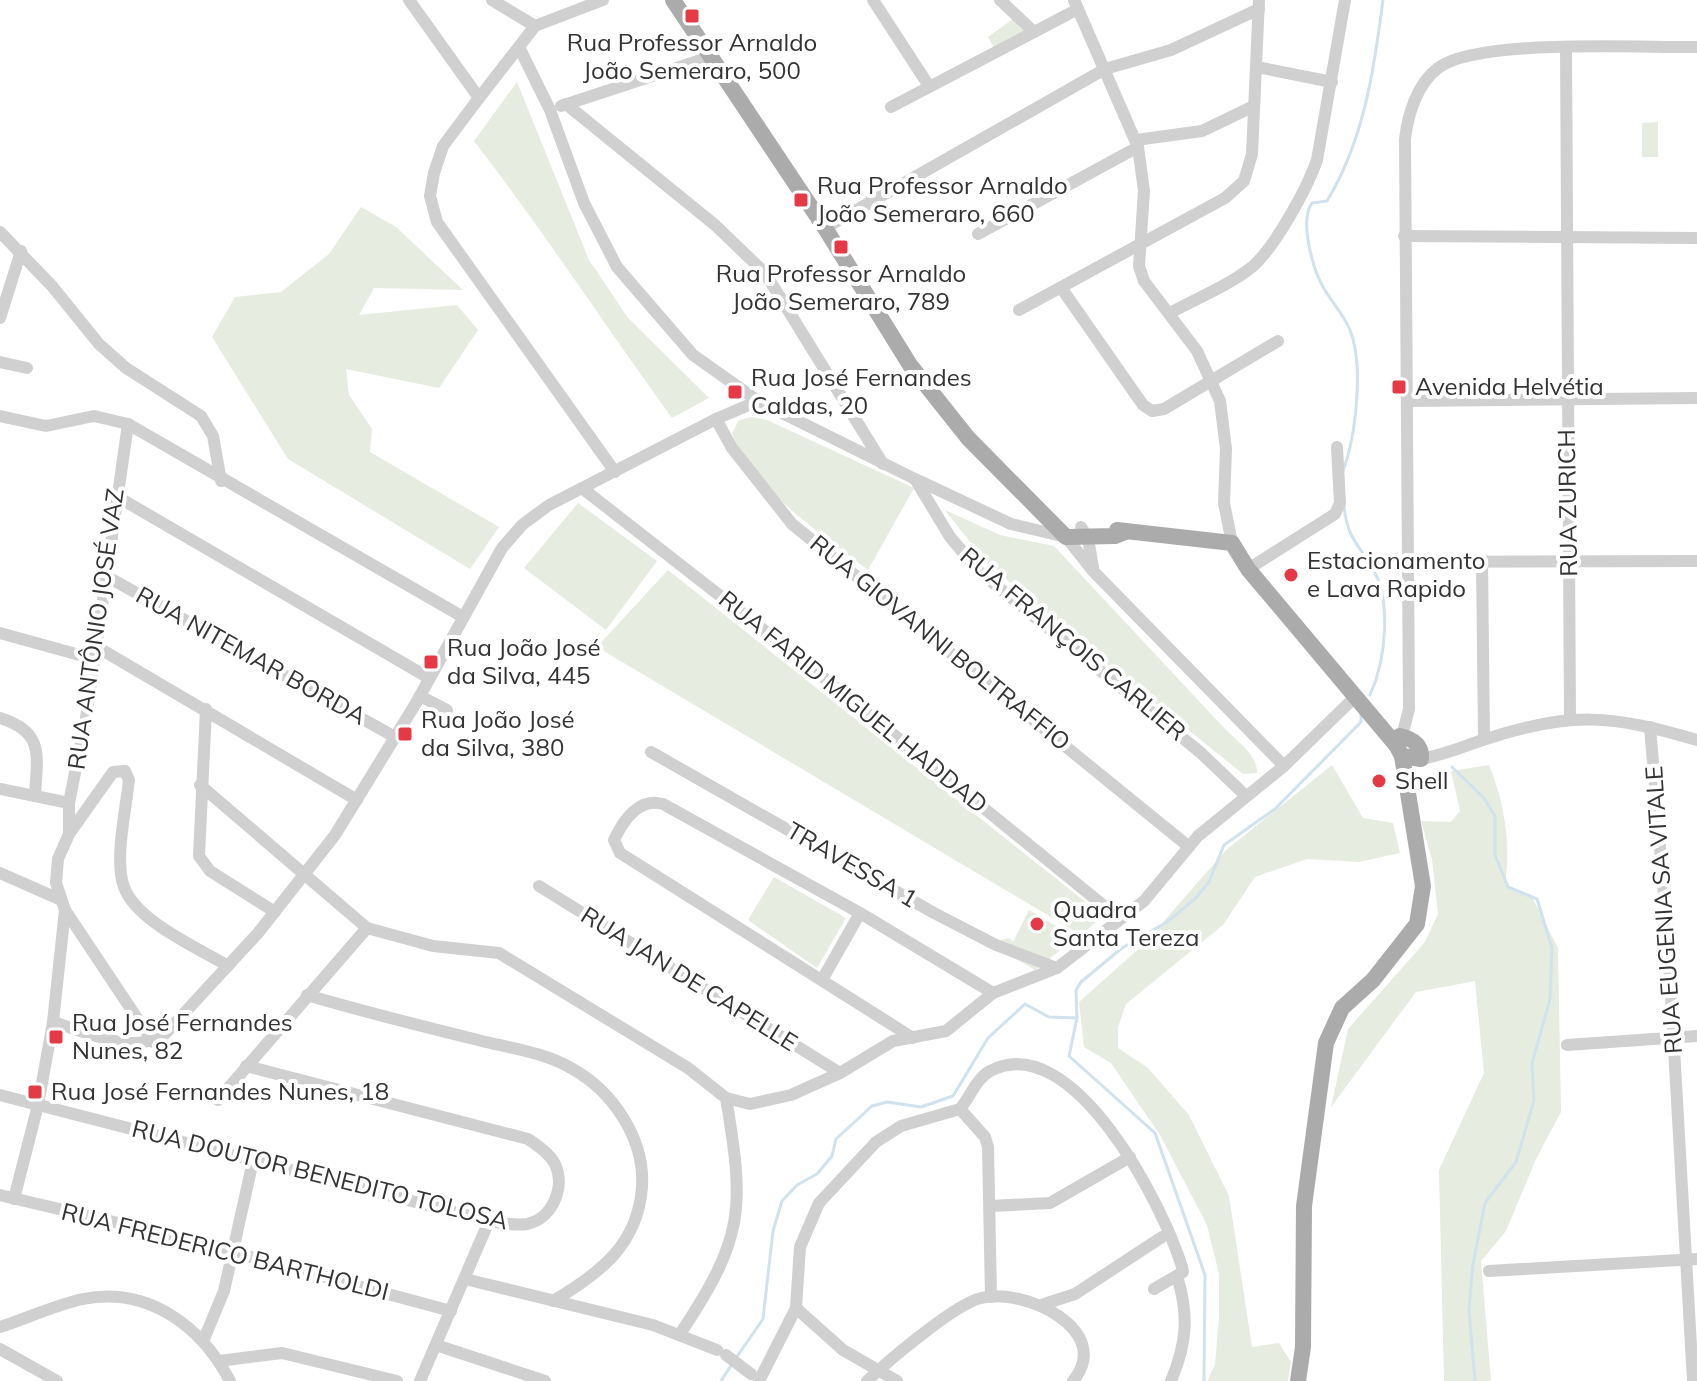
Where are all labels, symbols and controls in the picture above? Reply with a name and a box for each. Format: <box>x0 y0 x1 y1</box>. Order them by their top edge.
marker: Rua Professor Arnaldo João Semeraro, 500 <box>683 7 701 25</box>
place label: Rua Professor Arnaldo João Semeraro, 500 <box>567 27 817 85</box>
place label: Rua Professor Arnaldo João Semeraro, 660 <box>817 170 1068 228</box>
marker: Rua Professor Arnaldo João Semeraro, 660 <box>792 191 810 209</box>
marker: Rua Professor Arnaldo João Semeraro, 789 <box>832 238 850 256</box>
place label: Rua Professor Arnaldo João Semeraro, 789 <box>716 258 966 316</box>
place label: Rua José Fernandes Caldas, 20 <box>751 362 972 420</box>
place label: Avenida Helvétia <box>1415 371 1604 401</box>
marker: Avenida Helvétia <box>1390 378 1408 396</box>
marker: Rua José Fernandes Caldas, 20 <box>726 383 744 401</box>
street label: RUA ZURICH <box>1551 429 1583 577</box>
street label: RUA ANTÔNIO JOSÉ VAZ <box>60 487 130 771</box>
street label: RUA GIOVANNI BOLTRAFFIO <box>804 528 1077 757</box>
street label: RUA FRANÇOIS CARLIER <box>955 540 1193 746</box>
place label: Estacionamento e Lava Rapido <box>1307 545 1485 603</box>
marker: Estacionamento e Lava Rapido <box>1282 566 1300 584</box>
street label: RUA NITEMAR BORDA <box>131 579 372 731</box>
street label: RUA FARID MIGUEL HADDAD <box>713 583 994 819</box>
place label: Rua João José da Silva, 445 <box>447 632 601 690</box>
marker: Rua João José da Silva, 445 <box>422 653 440 671</box>
place label: Rua João José da Silva, 380 <box>421 704 575 762</box>
marker: Rua João José da Silva, 380 <box>396 725 414 743</box>
place label: Shell <box>1395 765 1449 795</box>
street label: RUA EUGENIA SA VITALE <box>1638 765 1688 1055</box>
marker: Shell <box>1370 772 1388 790</box>
street label: TRAVESSA 1 <box>782 815 923 914</box>
place label: Quadra Santa Tereza <box>1053 894 1200 952</box>
street label: RUA JAN DE CAPELLE <box>576 899 803 1057</box>
marker: Quadra Santa Tereza <box>1028 915 1046 933</box>
place label: Rua José Fernandes Nunes, 82 <box>72 1007 293 1065</box>
marker: Rua José Fernandes Nunes, 82 <box>47 1028 65 1046</box>
place label: Rua José Fernandes Nunes, 18 <box>51 1076 389 1106</box>
marker: Rua José Fernandes Nunes, 18 <box>26 1083 44 1101</box>
street label: RUA DOUTOR BENEDITO TOLOSA <box>129 1113 512 1235</box>
street label: RUA FREDERICO BARTHOLDI <box>58 1196 392 1306</box>

